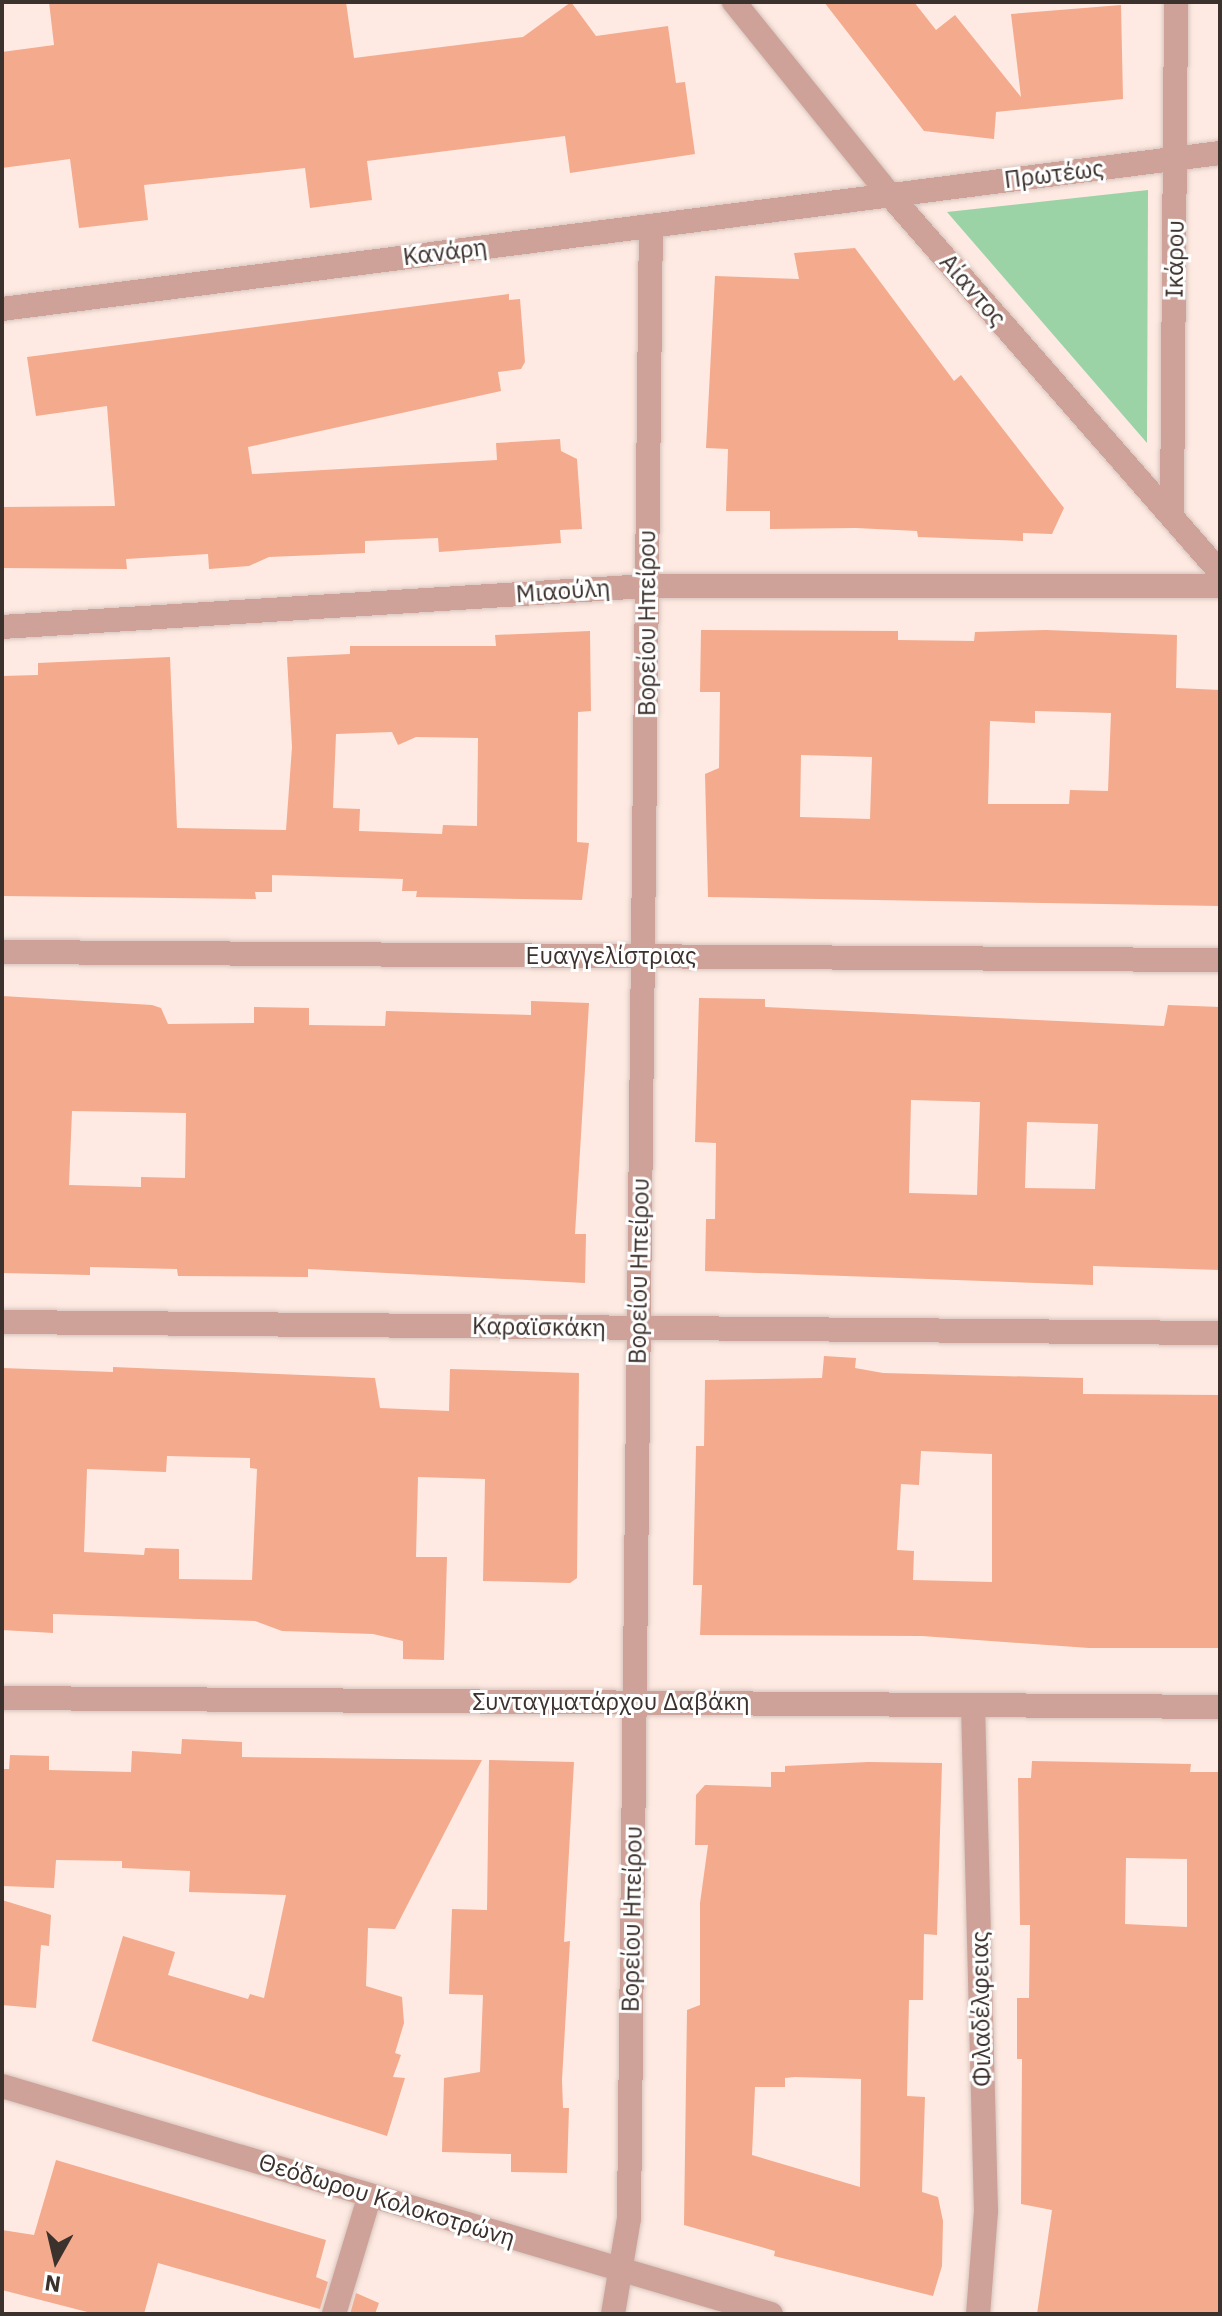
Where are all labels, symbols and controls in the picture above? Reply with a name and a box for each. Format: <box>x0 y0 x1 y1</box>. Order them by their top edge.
street label: Πρωτέως <box>1003 154 1105 194</box>
street label: Ικάρου <box>1160 220 1190 298</box>
street label: Κανάρη <box>401 233 489 271</box>
street label: Αίαντος <box>934 248 1012 332</box>
street label: Βορείου Ηπείρου <box>633 530 661 716</box>
street label: Μιαούλη <box>515 573 611 609</box>
street label: Ευαγγελίστριας <box>525 942 697 970</box>
street label: Βορείου Ηπείρου <box>623 1178 655 1364</box>
street label: Καραϊσκάκη <box>472 1311 606 1343</box>
street label: Συνταγματάρχου Δαβάκη <box>472 1688 750 1716</box>
street label: Βορείου Ηπείρου <box>616 1826 648 2012</box>
street label: Φιλαδέλφειας <box>965 1931 997 2087</box>
street label: Θεόδωρου Κολοκοτρώνη <box>255 2147 519 2253</box>
north arrow <box>16 2220 96 2300</box>
text: N <box>43 2269 62 2300</box>

